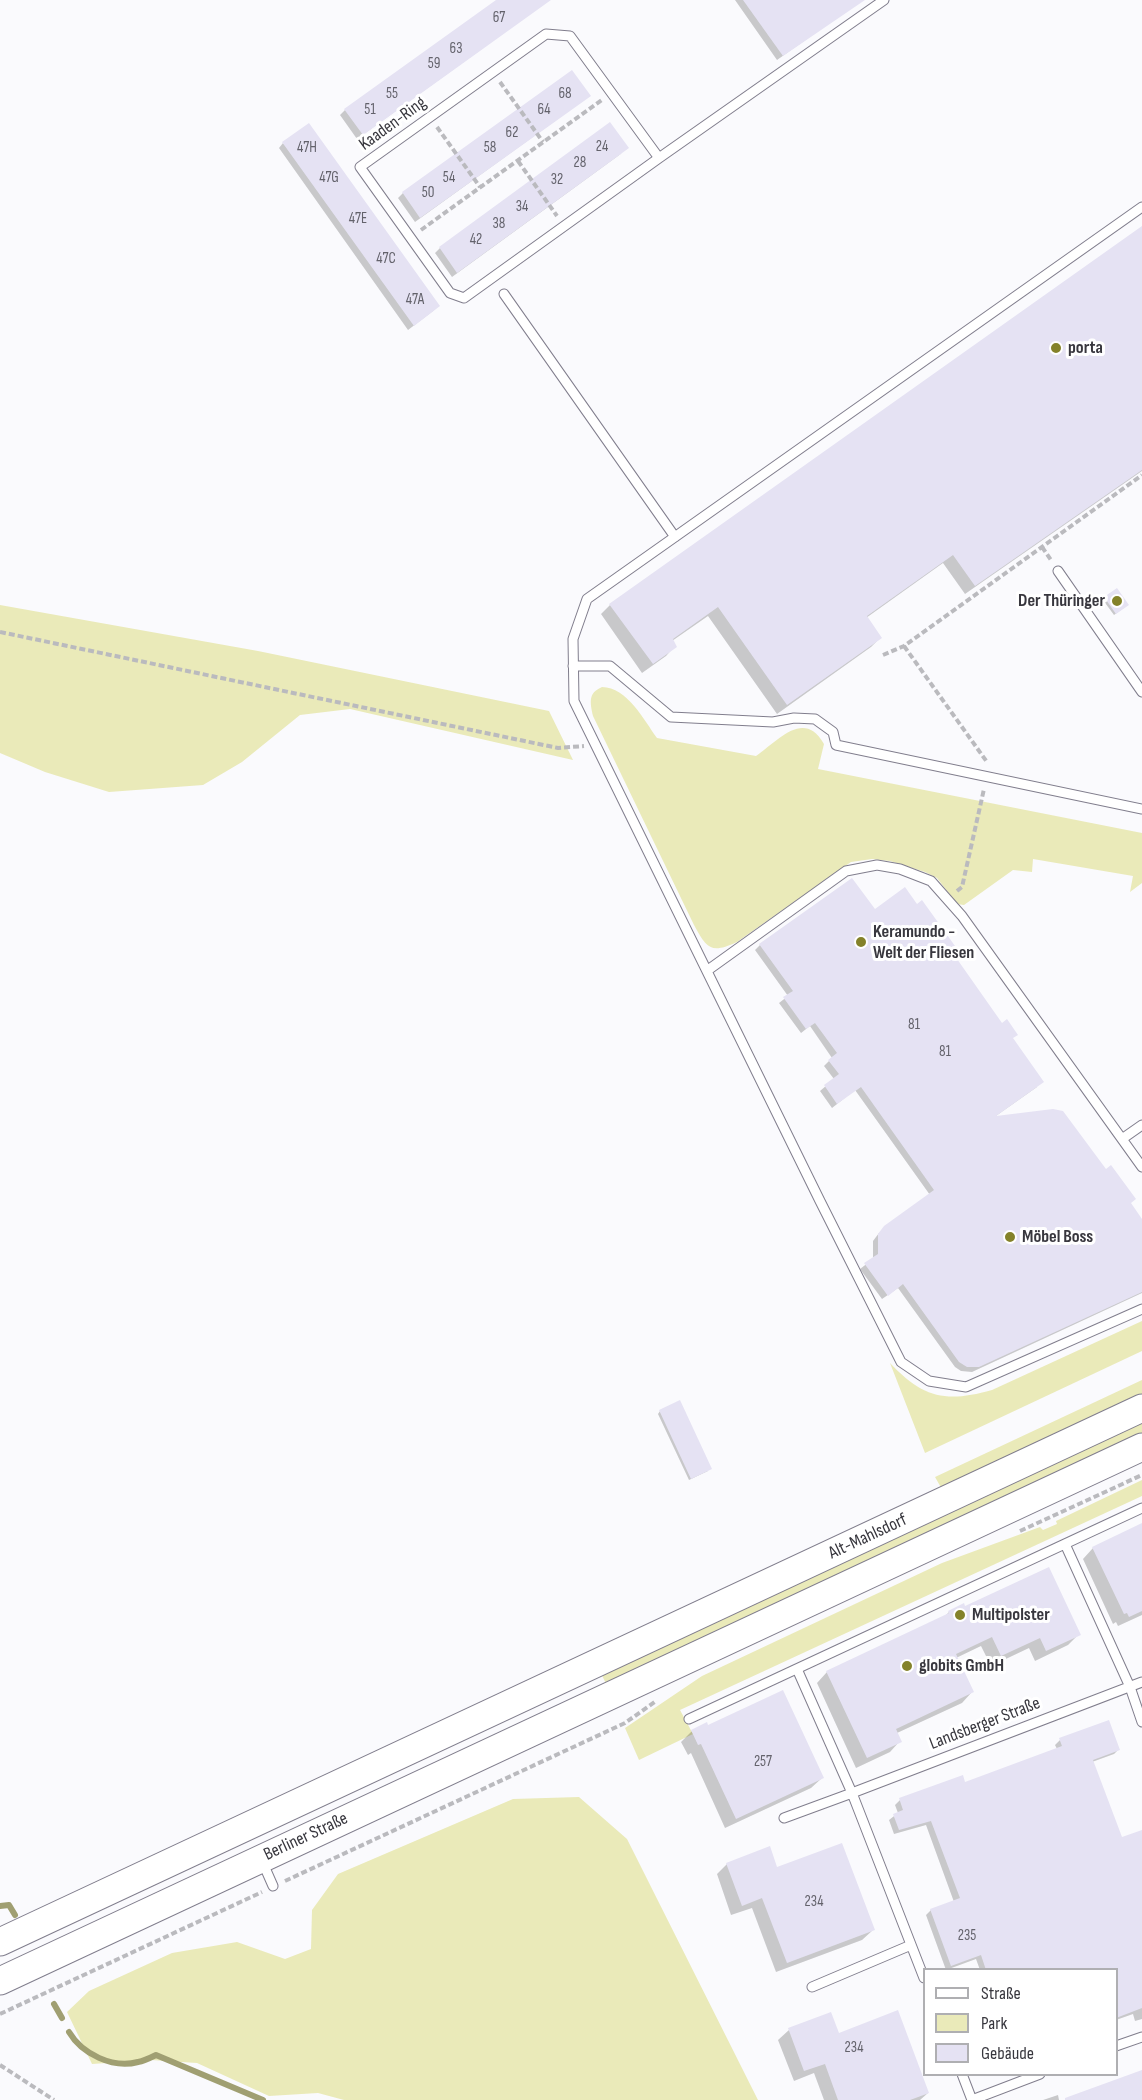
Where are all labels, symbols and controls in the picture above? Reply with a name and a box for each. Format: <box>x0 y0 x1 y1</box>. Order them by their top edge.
house number: 67 <box>493 9 505 27</box>
house number: 63 <box>450 40 462 58</box>
house number: 59 <box>428 55 440 73</box>
house number: 55 <box>386 85 398 103</box>
house number: 68 <box>558 85 572 103</box>
street label: Kaaden-Ring <box>355 92 431 156</box>
house number: 51 <box>364 101 376 119</box>
house number: 64 <box>537 101 551 119</box>
house number: 62 <box>506 124 518 142</box>
house number: 24 <box>596 138 608 156</box>
house number: 47H <box>297 139 317 157</box>
house number: 58 <box>484 139 496 157</box>
house number: 28 <box>574 154 586 172</box>
house number: 47G <box>319 169 339 187</box>
house number: 54 <box>443 169 455 187</box>
house number: 32 <box>551 171 563 189</box>
house number: 50 <box>422 184 434 202</box>
house number: 34 <box>516 198 528 216</box>
house number: 47E <box>349 210 367 228</box>
house number: 38 <box>493 215 505 233</box>
house number: 42 <box>470 231 482 249</box>
house number: 47C <box>376 250 396 268</box>
house number: 47A <box>406 291 424 309</box>
place label: porta <box>1068 337 1103 359</box>
marker: porta <box>1049 341 1063 355</box>
place label: Der Thüringer <box>1018 590 1105 612</box>
marker: Der Thüringer <box>1110 594 1124 608</box>
place label: Keramundo - Welt der Fliesen <box>873 921 974 964</box>
marker: Keramundo - Welt der Fliesen <box>854 935 868 949</box>
house number: 81 <box>908 1016 920 1034</box>
house number: 81 <box>939 1043 951 1061</box>
place label: Möbel Boss <box>1022 1226 1093 1248</box>
marker: Möbel Boss <box>1003 1230 1017 1244</box>
street label: Alt-Mahlsdorf <box>825 1509 911 1565</box>
place label: Multipolster <box>972 1604 1050 1626</box>
marker: Multipolster <box>953 1608 967 1622</box>
place label: globits GmbH <box>919 1655 1004 1677</box>
marker: globits GmbH <box>900 1659 914 1673</box>
street label: Landsberger Straße <box>927 1693 1043 1755</box>
house number: 257 <box>754 1753 772 1771</box>
street label: Berliner Straße <box>261 1808 351 1866</box>
house number: 234 <box>805 1893 823 1911</box>
house number: 235 <box>958 1927 976 1945</box>
legend <box>923 1968 1118 2076</box>
text: Straße <box>981 1983 1021 2004</box>
text: Park <box>981 2013 1007 2034</box>
house number: 234 <box>845 2039 863 2057</box>
text: Gebäude <box>981 2043 1034 2064</box>

